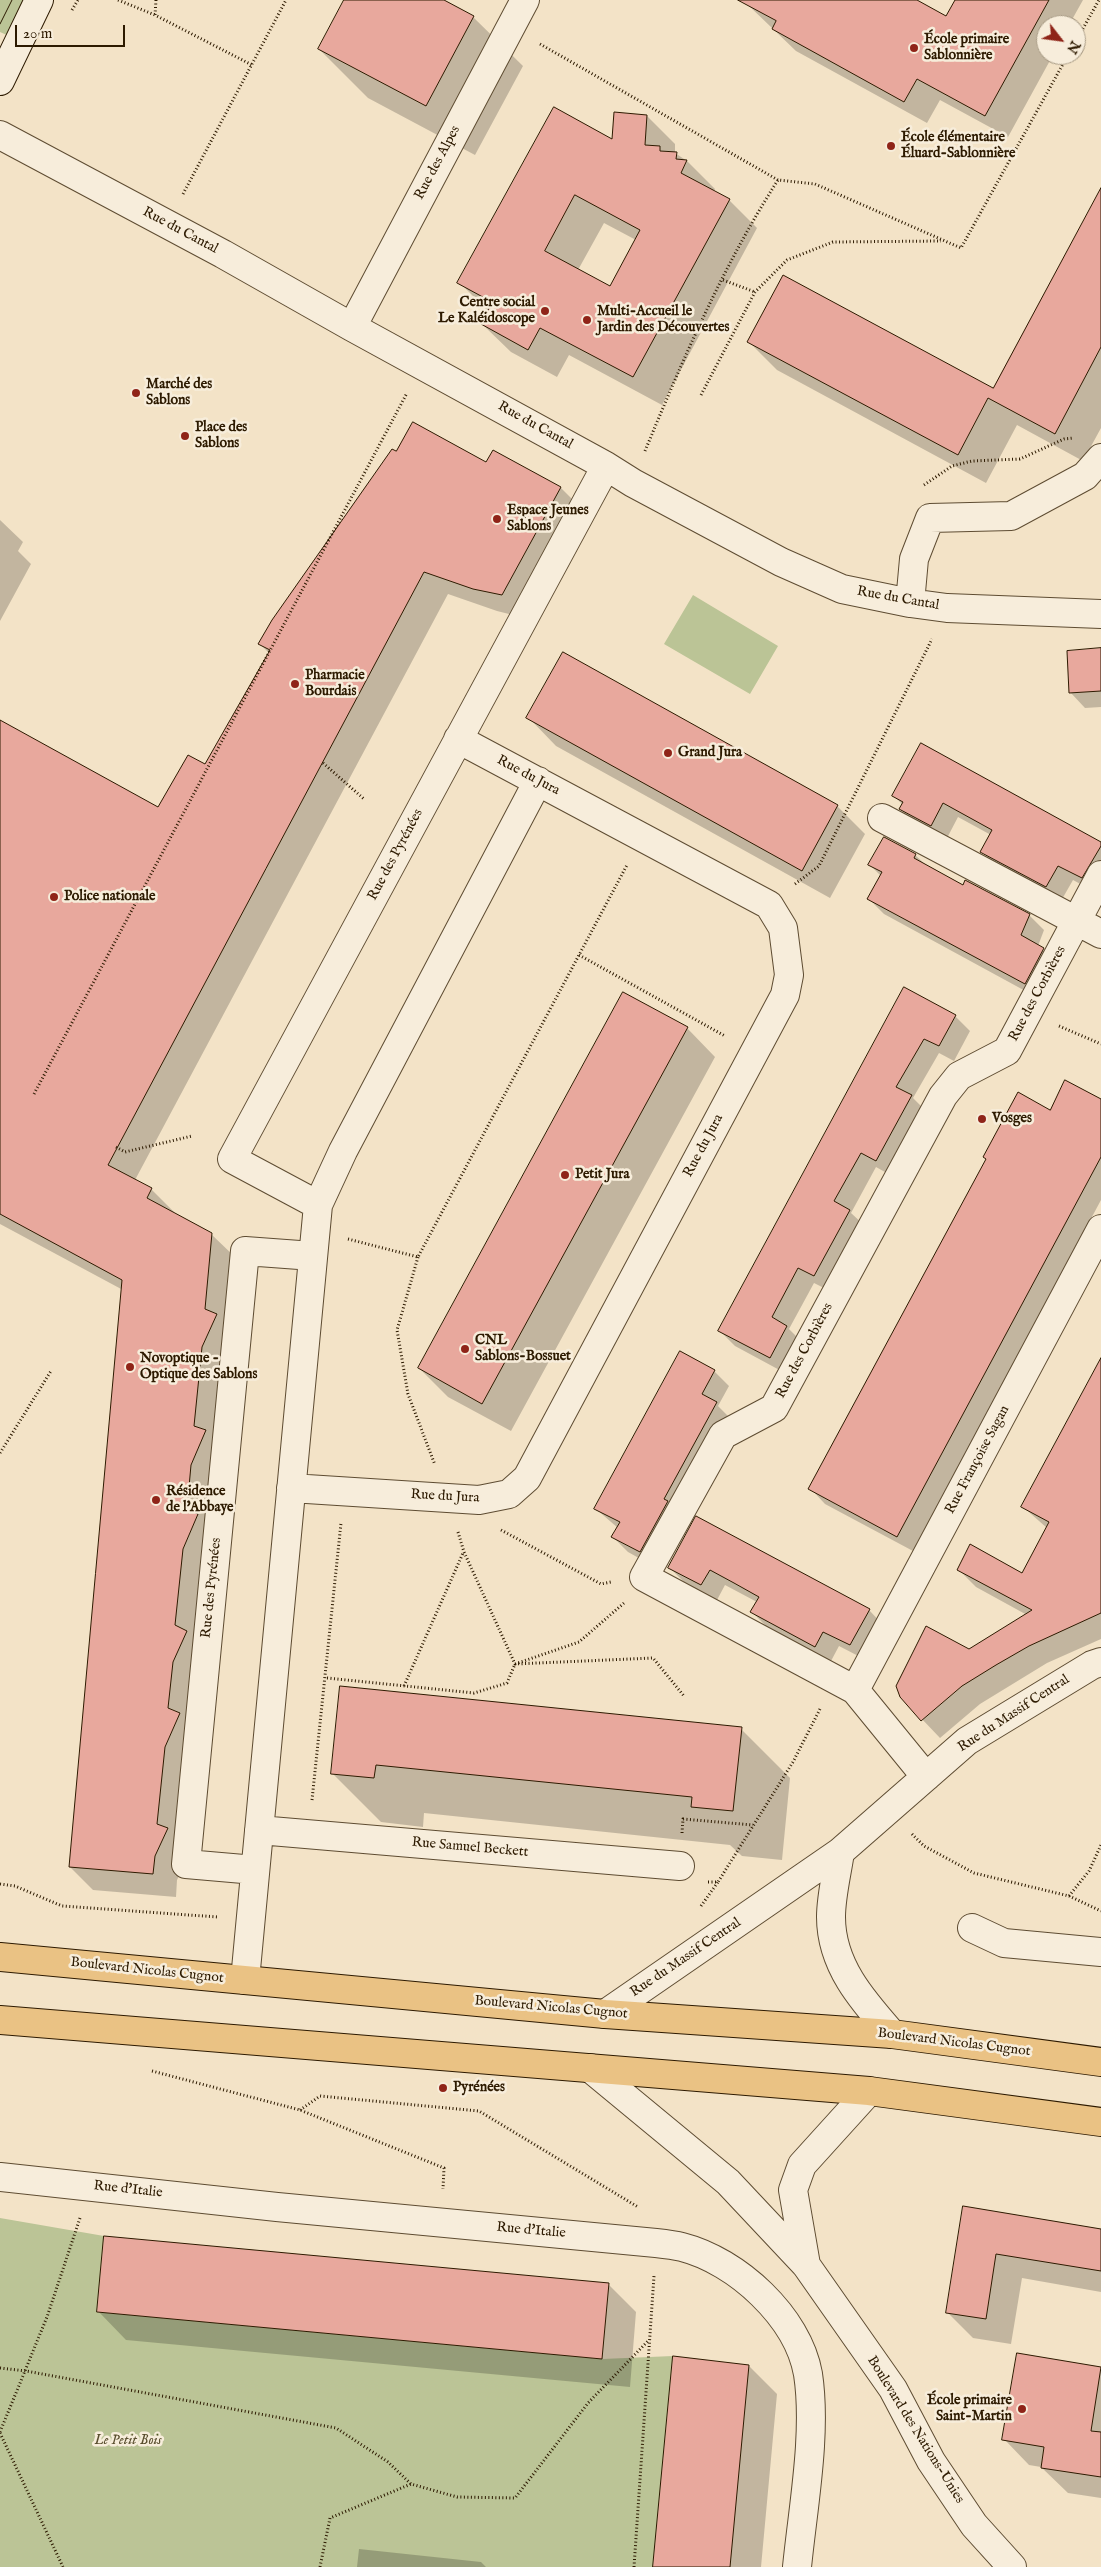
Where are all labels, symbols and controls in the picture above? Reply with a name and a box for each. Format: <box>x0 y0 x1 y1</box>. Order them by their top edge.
scale bar <box>18 15 128 47</box>
north arrow <box>1036 15 1086 65</box>
text: 20 m <box>23 24 52 43</box>
place label: École primaire Sablonnière <box>924 32 1009 64</box>
text: N <box>1062 37 1084 57</box>
marker: École primaire Sablonnière <box>908 42 920 54</box>
street label: Rue des Alpes <box>411 123 465 203</box>
place label: École élémentaire Éluard-Sablonnière <box>901 130 1015 162</box>
marker: École élémentaire Éluard-Sablonnière <box>885 140 897 152</box>
street label: Rue du Cantal <box>139 204 221 258</box>
place label: Centre social Le Kaléidoscope <box>438 295 535 328</box>
place label: Multi-Accueil le Jardin des Découvertes <box>597 304 729 336</box>
marker: Centre social Le Kaléidoscope <box>539 305 551 317</box>
marker: Multi-Accueil le Jardin des Découvertes <box>581 314 593 326</box>
place label: Marché des Sablons <box>146 377 212 410</box>
marker: Marché des Sablons <box>130 387 142 399</box>
street label: Rue du Cantal <box>495 398 575 454</box>
place label: Place des Sablons <box>195 420 247 452</box>
marker: Place des Sablons <box>179 430 191 442</box>
place label: Espace Jeunes Sablons <box>507 503 589 536</box>
marker: Espace Jeunes Sablons <box>491 513 503 525</box>
street label: Rue du Cantal <box>856 583 940 615</box>
place label: Pharmacie Bourdais <box>305 668 365 700</box>
marker: Pharmacie Bourdais <box>289 678 301 690</box>
place label: Grand Jura <box>678 745 742 761</box>
marker: Grand Jura <box>662 747 674 759</box>
street label: Rue du Jura <box>494 752 562 800</box>
street label: Rue des Pyrénées <box>365 806 427 904</box>
place label: Police nationale <box>64 889 156 905</box>
marker: Police nationale <box>48 891 60 903</box>
street label: Rue des Corbières <box>1006 943 1070 1045</box>
place label: Vosges <box>992 1111 1032 1127</box>
street label: Rue du Jura <box>680 1112 728 1180</box>
marker: Vosges <box>976 1113 988 1125</box>
place label: Petit Jura <box>575 1167 629 1183</box>
marker: Petit Jura <box>559 1169 571 1181</box>
street label: Rue des Corbières <box>773 1300 837 1402</box>
place label: CNL Sablons-Bossuet <box>475 1333 571 1365</box>
marker: CNL Sablons-Bossuet <box>459 1343 471 1355</box>
place label: Novoptique - Optique des Sablons <box>140 1351 257 1384</box>
marker: Novoptique - Optique des Sablons <box>124 1361 136 1373</box>
street label: Rue Françoise Sagan <box>942 1403 1014 1517</box>
place label: Résidence de l'Abbaye <box>166 1484 234 1516</box>
street label: Rue du Jura <box>410 1487 480 1507</box>
marker: Résidence de l'Abbaye <box>150 1494 162 1506</box>
street label: Rue des Pyrénées <box>198 1537 226 1639</box>
street label: Rue du Massif Central <box>955 1672 1073 1756</box>
street label: Rue Samuel Beckett <box>411 1835 529 1861</box>
street label: Rue du Massif Central <box>628 1915 744 2001</box>
street label: Boulevard Nicolas Cugnot <box>70 1955 224 1987</box>
street label: Boulevard Nicolas Cugnot <box>474 1993 628 2023</box>
street label: Boulevard Nicolas Cugnot <box>877 2025 1031 2061</box>
place label: Pyrénées <box>453 2080 505 2096</box>
marker: Pyrénées <box>437 2082 449 2094</box>
street label: Rue d'Italie <box>93 2178 163 2202</box>
street label: Rue d'Italie <box>496 2220 566 2242</box>
street label: Boulevard des Nations-Unies <box>863 2353 967 2507</box>
place label: École primaire Saint-Martin <box>927 2393 1012 2426</box>
marker: École primaire Saint-Martin <box>1016 2403 1028 2415</box>
park label: Le Petit Bois <box>94 2433 162 2449</box>

